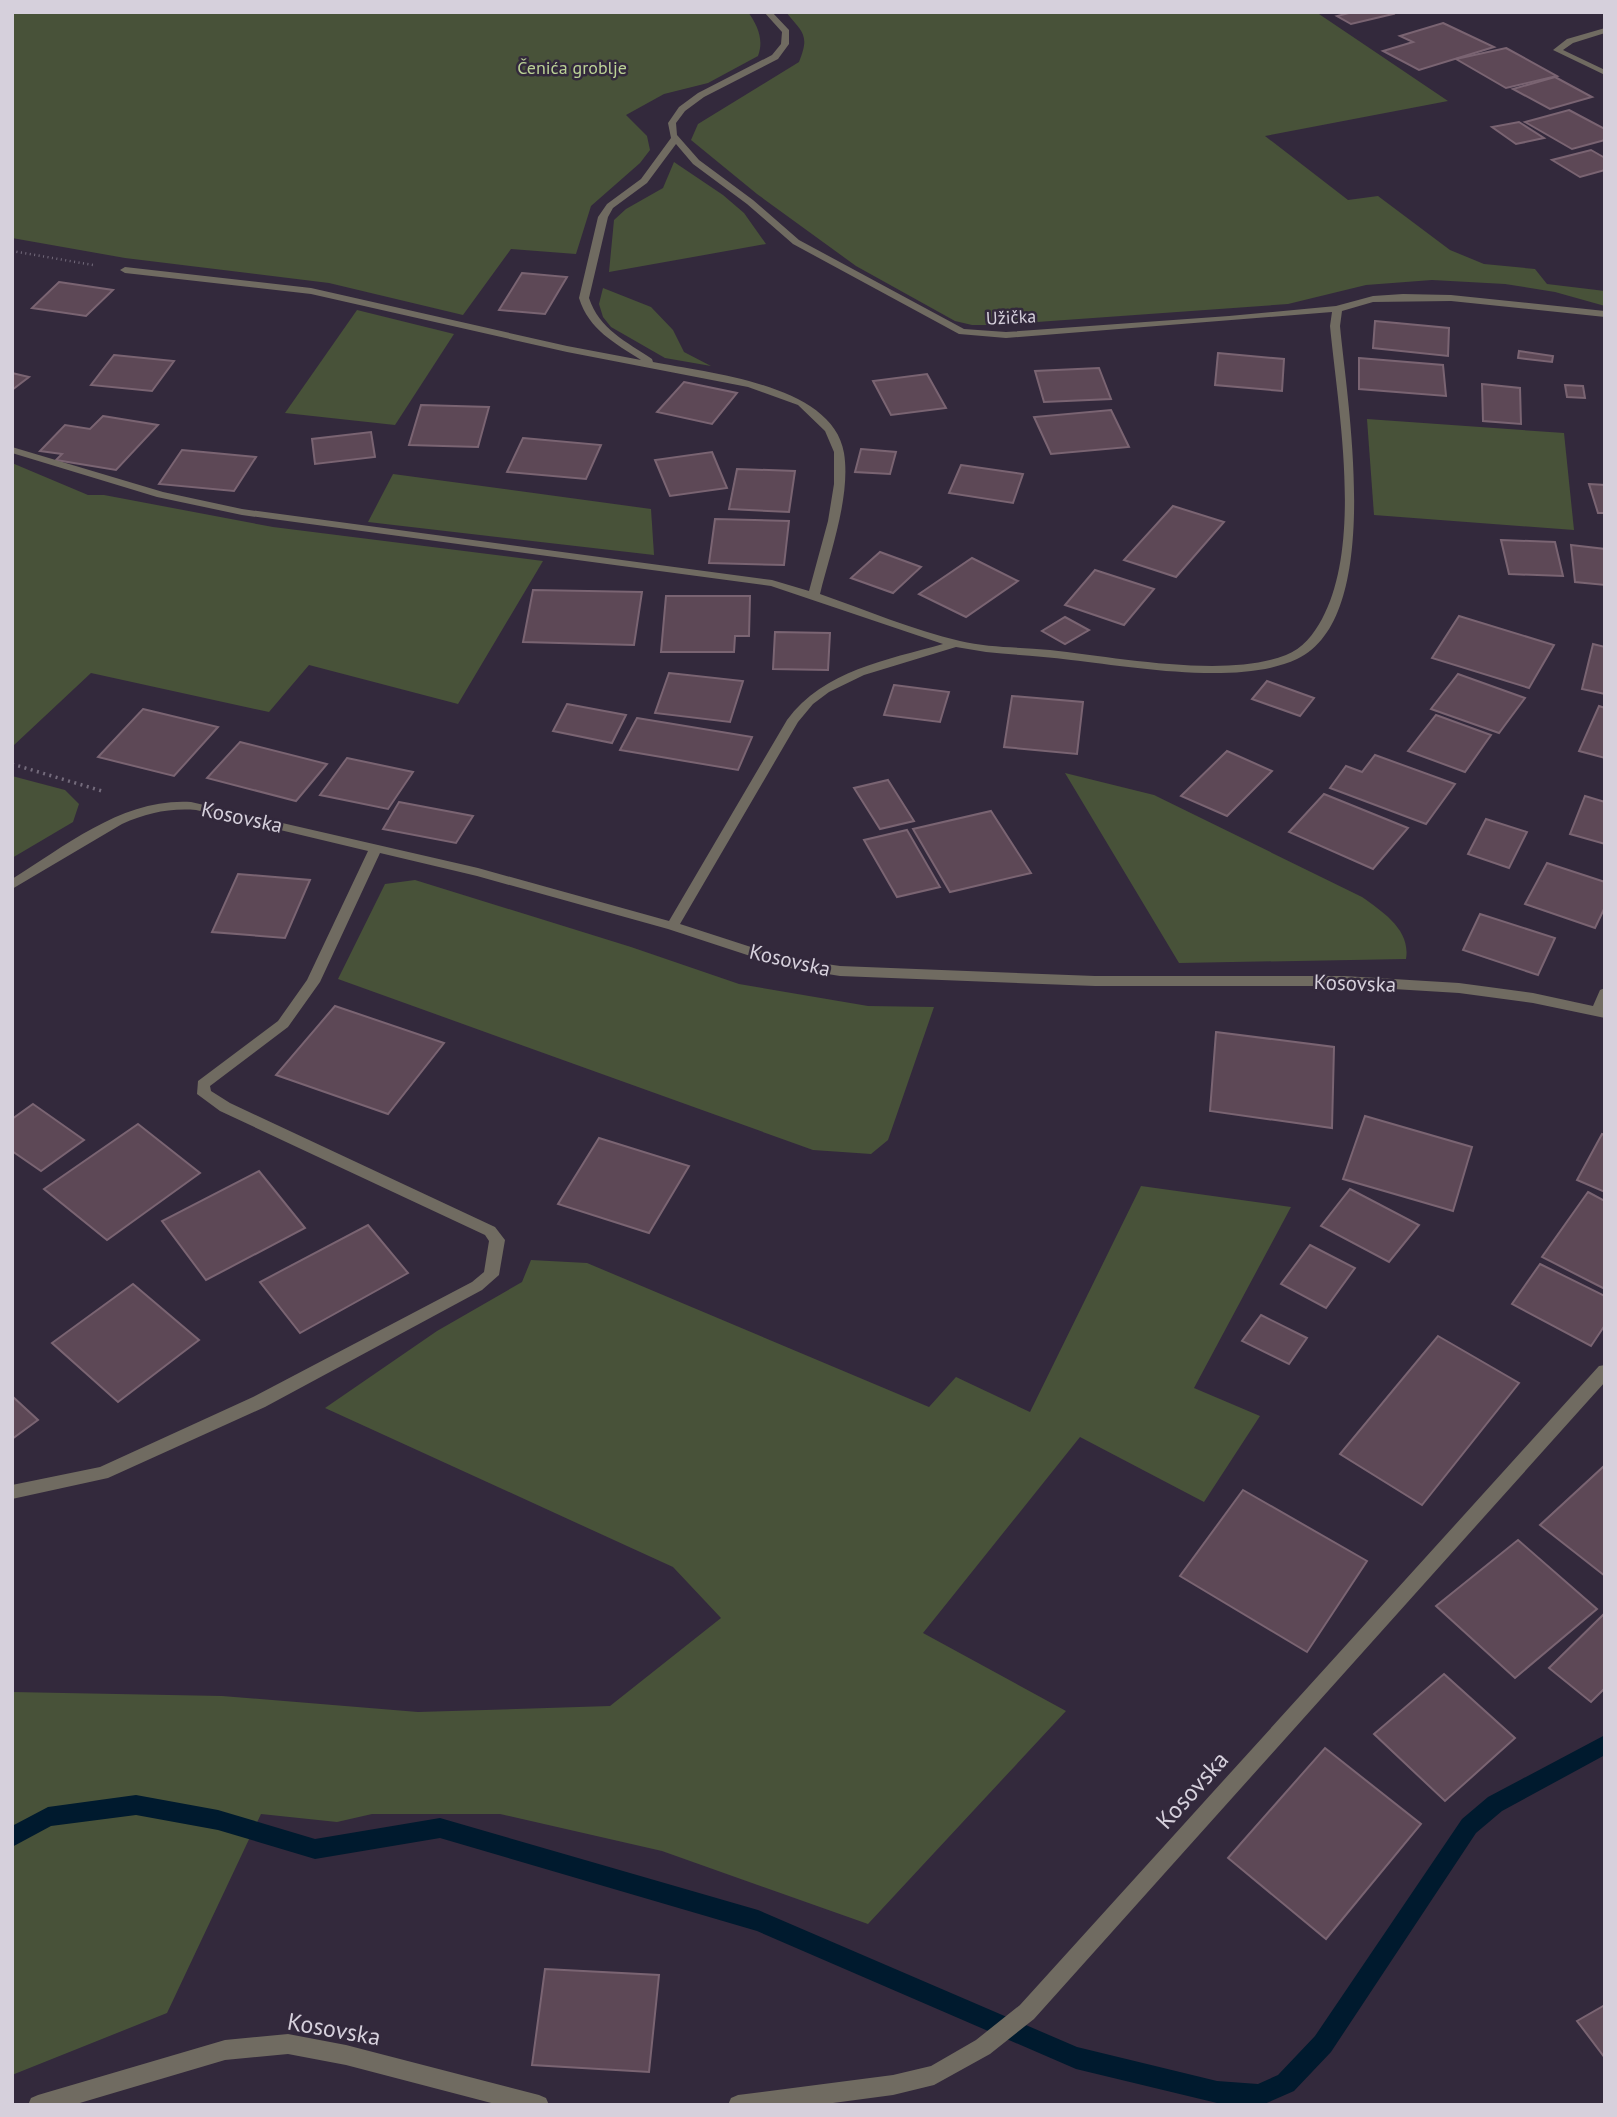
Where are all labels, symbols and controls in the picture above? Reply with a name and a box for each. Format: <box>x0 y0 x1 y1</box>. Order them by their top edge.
park label: Čenića groblje <box>517 56 627 79</box>
street label: Užička <box>985 304 1037 330</box>
street label: Kosovska <box>199 795 285 839</box>
street label: Kosovska <box>747 938 833 982</box>
street label: Kosovska <box>1313 968 1397 998</box>
street label: Kosovska <box>1149 1745 1235 1835</box>
street label: Kosovska <box>285 2006 383 2052</box>

